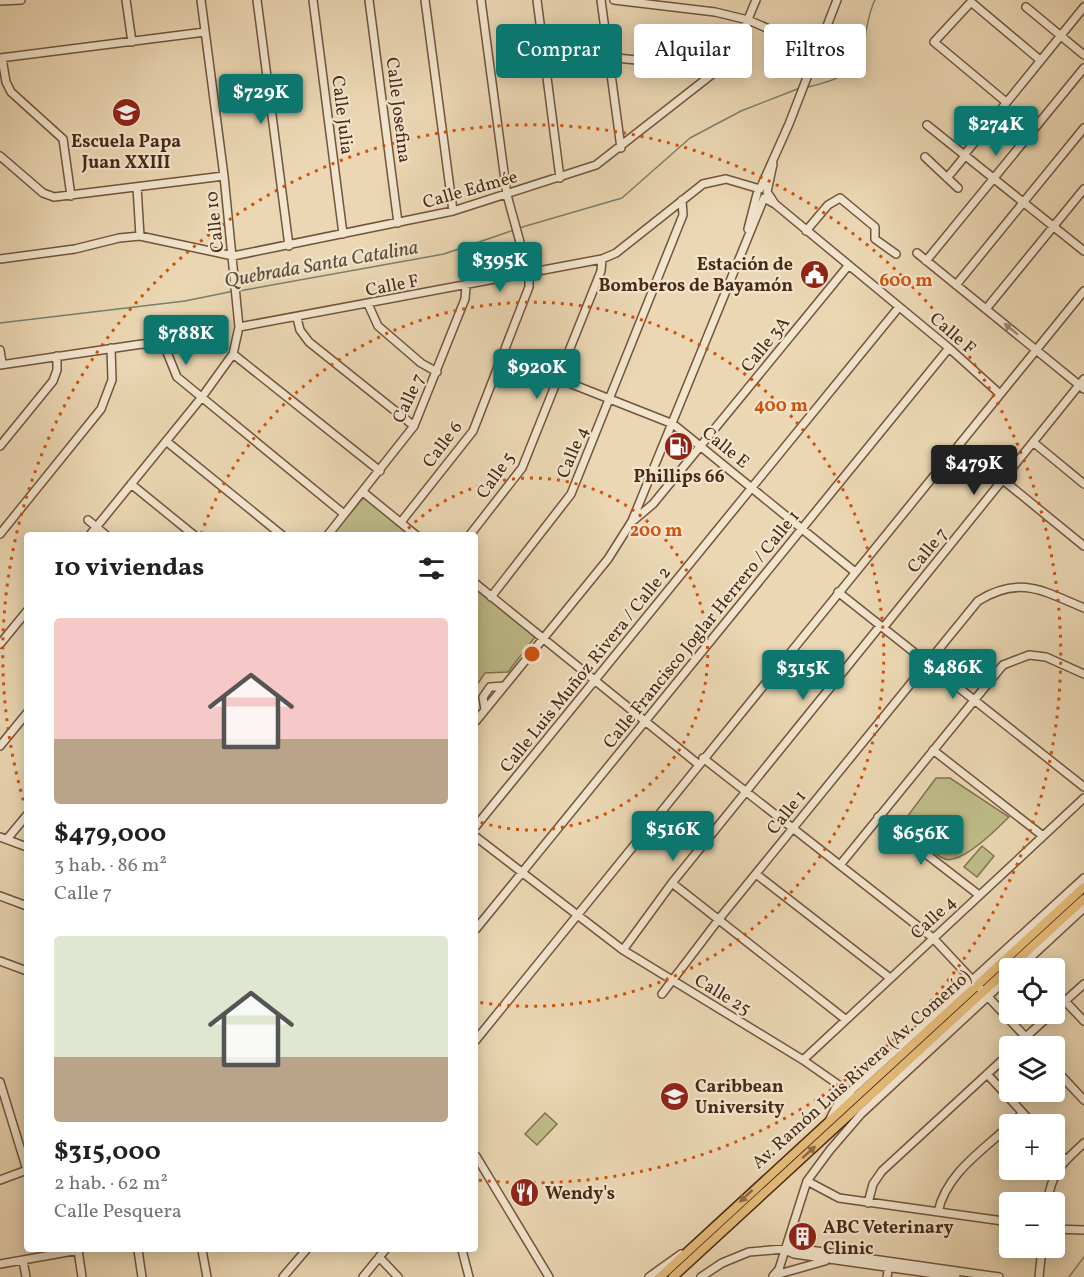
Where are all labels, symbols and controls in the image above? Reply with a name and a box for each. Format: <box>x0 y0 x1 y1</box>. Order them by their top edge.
chip: Comprar <box>496 24 622 78</box>
chip: Alquilar <box>634 24 752 78</box>
chip: Filtros <box>764 24 866 78</box>
street label: Calle Josefina <box>379 56 416 165</box>
pin: $729K <box>219 74 303 125</box>
street label: Calle Julia <box>324 74 359 156</box>
text: $729K <box>233 79 289 107</box>
school or university icon: Escuela Papa Juan XXIII <box>110 96 142 128</box>
pin: $274K <box>954 106 1038 157</box>
text: $274K <box>968 111 1024 139</box>
place label: Escuela Papa Juan XXIII <box>71 130 181 176</box>
street label: Calle Edmée <box>420 165 521 216</box>
street label: Calle 10 <box>200 190 231 254</box>
water label: Quebrada Santa Catalina <box>222 234 421 296</box>
pin: $395K <box>458 242 542 293</box>
text: $395K <box>472 247 528 275</box>
place label: Estación de Bomberos de Bayamón <box>599 253 793 299</box>
public building icon: Estación de Bomberos de Bayamón <box>798 258 830 290</box>
street label: Calle F <box>364 269 421 304</box>
text: 600 m <box>879 269 933 294</box>
street label: Calle F <box>924 307 980 361</box>
street label: Calle 3A <box>736 311 797 378</box>
pin: $788K <box>144 315 228 366</box>
text: $788K <box>158 320 214 348</box>
one-way arrow <box>1003 323 1019 336</box>
pin: $920K <box>495 349 579 400</box>
text: $920K <box>507 354 567 382</box>
street label: Calle 7 <box>387 370 432 428</box>
text: 400 m <box>754 394 808 419</box>
street label: Calle 6 <box>417 416 469 473</box>
street label: Calle E <box>696 421 754 475</box>
street label: Calle 4 <box>551 423 596 482</box>
fuel station icon: Phillips 66 <box>663 431 695 463</box>
pin: $479K <box>932 445 1016 496</box>
street label: Calle 5 <box>471 447 521 504</box>
text: $479K <box>945 450 1003 478</box>
place label: Phillips 66 <box>633 465 725 490</box>
street label: Calle Francisco Joglar Herrero / Calle 1 <box>598 505 806 754</box>
text: 200 m <box>630 519 682 544</box>
street label: Calle 7 <box>902 523 954 579</box>
text: 10 viviendas <box>54 550 204 586</box>
icon: filters <box>415 552 448 585</box>
street label: Calle Luis Muñoz Rivera / Calle 2 <box>495 561 677 779</box>
centre of rings <box>522 644 542 664</box>
pin: $486K <box>911 649 995 700</box>
pin: $315K <box>761 650 845 701</box>
text: $486K <box>923 654 983 682</box>
text: $315K <box>776 655 830 683</box>
icon: home <box>197 657 305 765</box>
street label: Calle 1 <box>762 785 813 840</box>
pin: $516K <box>631 811 715 862</box>
pin: $656K <box>879 815 963 866</box>
text: $479,000 <box>54 816 166 852</box>
text: $516K <box>646 816 700 844</box>
text: $656K <box>892 820 950 848</box>
text: 3 hab. · 86 m² <box>54 852 167 880</box>
text: Calle 7 <box>54 880 112 908</box>
street label: Calle 4 <box>906 890 962 946</box>
map controls <box>999 958 1065 1258</box>
button: locate <box>999 958 1065 1024</box>
street label: Av. Ramón Luis Rivera (Av. Comerío) <box>747 965 977 1176</box>
street label: Calle 25 <box>689 969 755 1022</box>
icon: home <box>197 975 305 1083</box>
button: layers <box>999 1036 1065 1102</box>
place label: Caribbean University <box>695 1075 784 1121</box>
school or university icon: Caribbean University <box>658 1080 690 1112</box>
button: + <box>999 1114 1065 1180</box>
text: $315,000 <box>54 1134 161 1170</box>
one-way arrow <box>801 1146 816 1159</box>
text: 2 hab. · 62 m² <box>54 1170 168 1198</box>
restaurant icon: Wendy's <box>508 1177 540 1209</box>
place label: Wendy's <box>545 1182 615 1207</box>
one-way arrow <box>740 1188 754 1202</box>
button: − <box>999 1192 1065 1258</box>
text: Calle Pesquera <box>54 1198 182 1226</box>
place label: ABC Veterinary Clinic <box>823 1216 954 1262</box>
building icon: ABC Veterinary Clinic <box>786 1221 818 1253</box>

